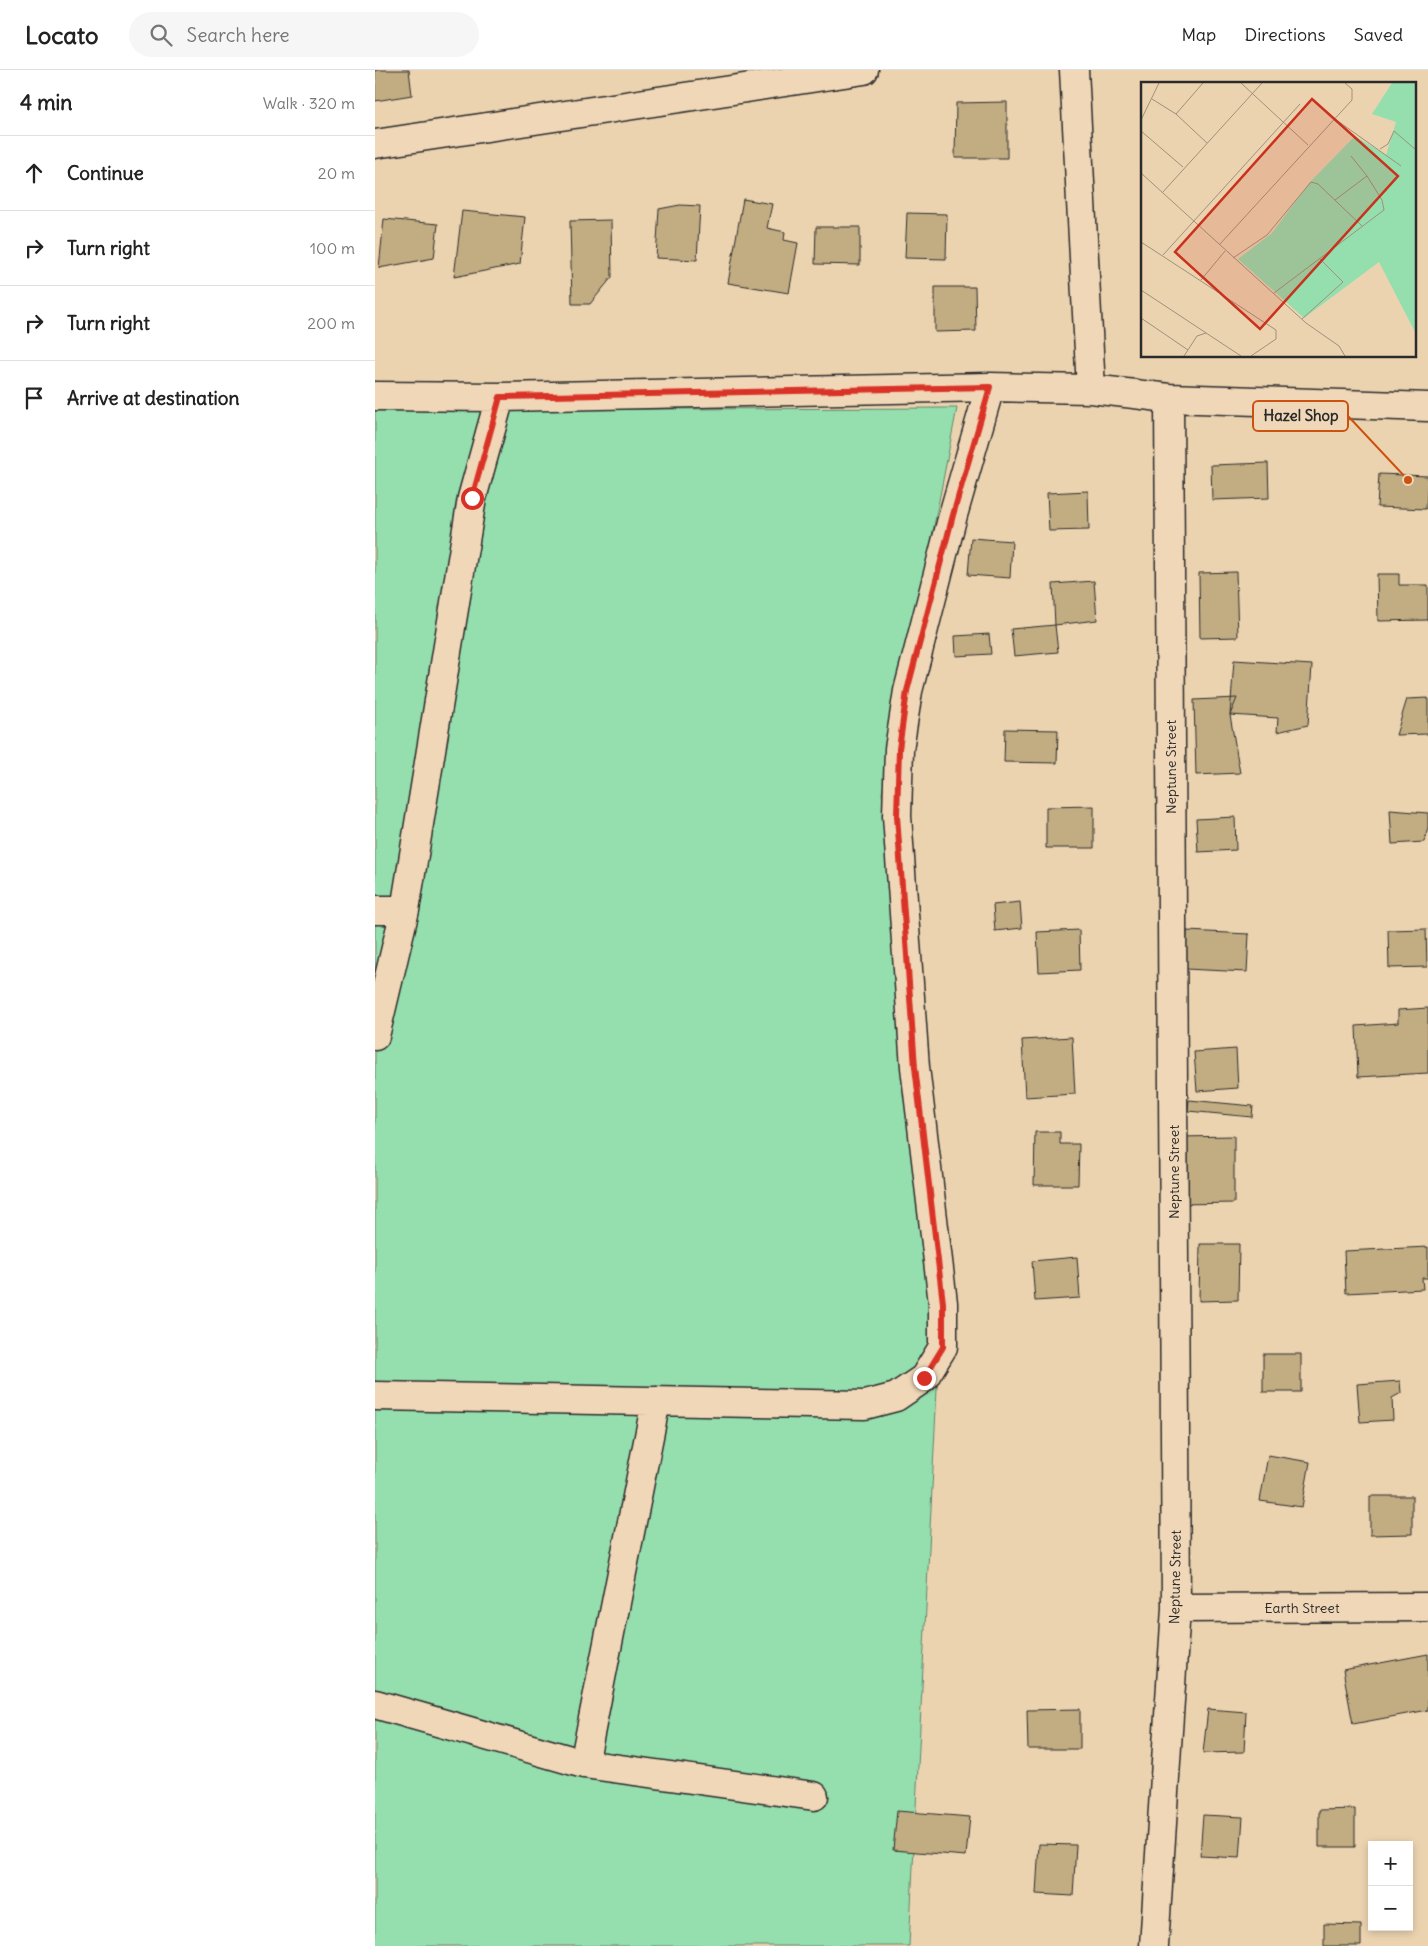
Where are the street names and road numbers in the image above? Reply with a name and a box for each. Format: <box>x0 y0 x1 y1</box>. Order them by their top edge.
street label: Neptune Street <box>1162 720 1180 814</box>
street label: Neptune Street <box>1165 1125 1183 1219</box>
street label: Neptune Street <box>1165 1529 1185 1624</box>
street label: Earth Street <box>1264 1599 1340 1617</box>

